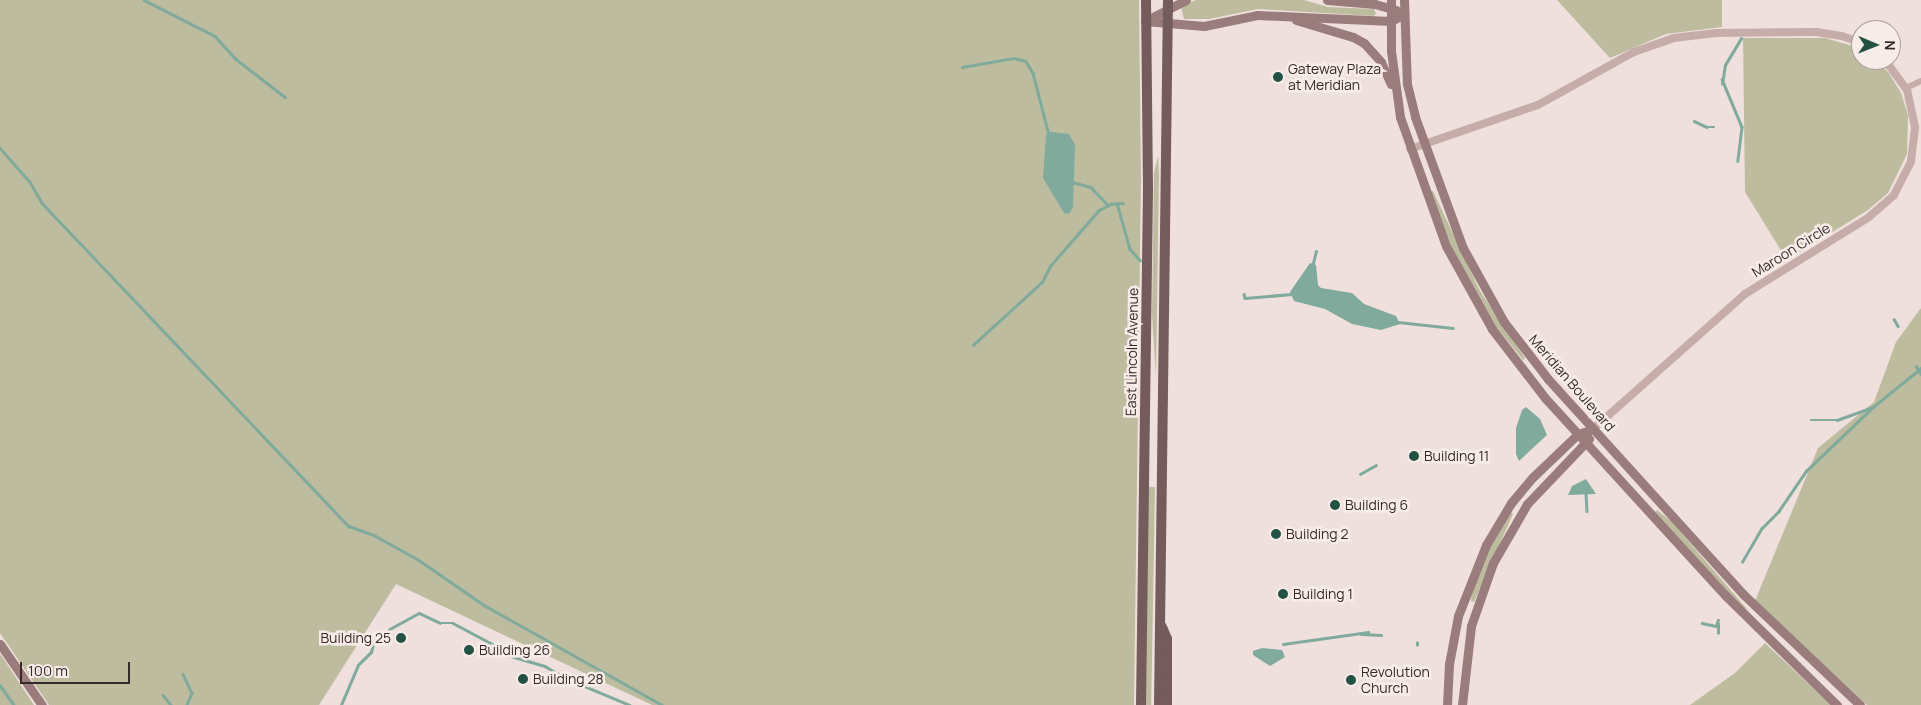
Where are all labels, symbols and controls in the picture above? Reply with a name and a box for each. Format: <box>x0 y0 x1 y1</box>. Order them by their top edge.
north arrow <box>1851 20 1901 70</box>
text: N <box>1881 40 1900 50</box>
place label: Gateway Plaza at Meridian <box>1288 61 1381 94</box>
marker: Gateway Plaza at Meridian <box>1272 71 1284 83</box>
street label: Maroon Circle <box>1749 219 1833 281</box>
street label: East Lincoln Avenue <box>1122 288 1142 416</box>
street label: Meridian Boulevard <box>1525 331 1619 435</box>
place label: Building 11 <box>1424 448 1489 464</box>
marker: Building 11 <box>1408 450 1420 462</box>
place label: Building 6 <box>1345 497 1408 513</box>
marker: Building 6 <box>1329 499 1341 511</box>
place label: Building 2 <box>1286 526 1348 542</box>
marker: Building 2 <box>1270 528 1282 540</box>
place label: Building 1 <box>1293 586 1353 602</box>
marker: Building 1 <box>1277 588 1289 600</box>
place label: Building 25 <box>321 630 391 646</box>
marker: Building 25 <box>395 632 407 644</box>
place label: Building 26 <box>479 642 550 658</box>
marker: Building 26 <box>463 644 475 656</box>
scale bar <box>22 652 132 684</box>
text: 100 m <box>28 660 68 681</box>
place label: Revolution Church <box>1361 664 1430 696</box>
place label: Building 28 <box>533 671 604 687</box>
marker: Building 28 <box>517 673 529 685</box>
marker: Revolution Church <box>1345 674 1357 686</box>

